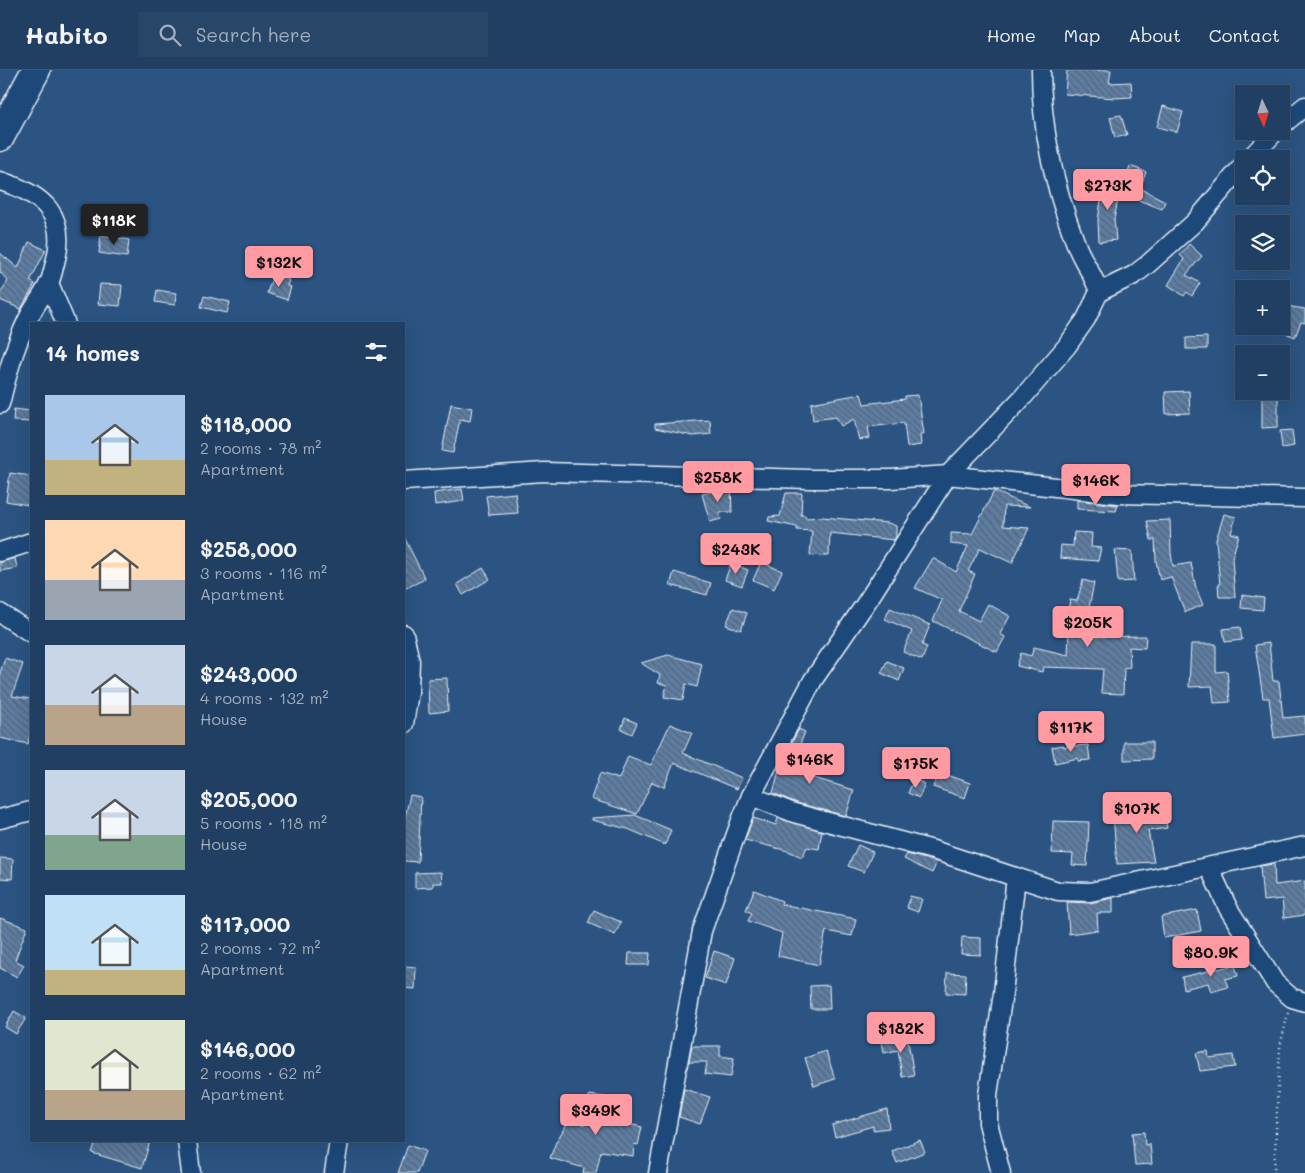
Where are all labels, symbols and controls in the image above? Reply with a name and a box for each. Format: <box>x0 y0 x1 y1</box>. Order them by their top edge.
search box <box>138 12 488 57</box>
text: Habito <box>25 19 108 50</box>
icon: search <box>156 21 184 49</box>
text: Search here <box>196 22 311 47</box>
text: Home <box>987 23 1036 47</box>
text: Map <box>1064 23 1100 47</box>
text: About <box>1128 23 1181 47</box>
text: Contact <box>1209 23 1280 47</box>
north arrow <box>1235 85 1290 140</box>
map controls <box>1235 85 1290 400</box>
button: locate <box>1235 150 1290 205</box>
pin: $273K <box>1073 168 1143 211</box>
text: $273K <box>1084 174 1132 195</box>
pin: $118K <box>79 204 149 246</box>
text: $118K <box>92 209 136 230</box>
button: layers <box>1235 215 1290 270</box>
pin: $132K <box>244 246 314 288</box>
text: $132K <box>256 251 302 272</box>
button: + <box>1235 280 1290 335</box>
icon: filters <box>362 338 390 366</box>
text: 14 homes <box>45 339 140 366</box>
button: − <box>1235 345 1290 400</box>
text: $118,000 <box>200 410 292 437</box>
icon: home <box>85 415 145 475</box>
text: 2 rooms · 78 m² <box>200 437 321 458</box>
text: Apartment <box>200 458 285 479</box>
pin: $258K <box>683 460 753 503</box>
pin: $146K <box>1061 464 1131 506</box>
text: $258K <box>694 466 742 487</box>
text: $146K <box>1072 469 1120 490</box>
pin: $243K <box>701 532 771 575</box>
text: $258,000 <box>200 535 297 562</box>
text: $243K <box>711 538 761 559</box>
icon: home <box>85 540 145 600</box>
text: 3 rooms · 116 m² <box>200 562 327 583</box>
text: Apartment <box>200 583 285 604</box>
pin: $205K <box>1053 606 1123 648</box>
text: $205K <box>1064 611 1113 632</box>
text: $243,000 <box>200 660 298 687</box>
icon: home <box>85 665 145 725</box>
text: 4 rooms · 132 m² <box>200 687 329 708</box>
text: House <box>200 708 247 729</box>
pin: $117K <box>1036 710 1106 753</box>
text: $117K <box>1049 716 1093 737</box>
pin: $146K <box>775 742 845 785</box>
pin: $175K <box>881 746 951 789</box>
text: $146K <box>786 748 834 769</box>
text: $175K <box>893 752 939 773</box>
text: $205,000 <box>200 785 297 812</box>
icon: home <box>85 790 145 850</box>
pin: $107K <box>1102 792 1172 834</box>
text: $107K <box>1114 797 1160 818</box>
text: 5 rooms · 118 m² <box>200 812 327 833</box>
text: House <box>200 833 247 854</box>
text: $117,000 <box>200 910 290 937</box>
icon: home <box>85 915 145 975</box>
pin: $80.9K <box>1170 936 1252 978</box>
text: 2 rooms · 72 m² <box>200 937 321 958</box>
text: $80.9K <box>1183 941 1239 962</box>
text: Apartment <box>200 958 285 979</box>
pin: $182K <box>866 1012 936 1054</box>
text: $182K <box>878 1017 924 1038</box>
text: $146,000 <box>200 1035 295 1062</box>
icon: home <box>85 1040 145 1100</box>
text: 2 rooms · 62 m² <box>200 1062 321 1083</box>
text: Apartment <box>200 1083 285 1104</box>
pin: $349K <box>561 1094 631 1136</box>
text: $349K <box>571 1099 621 1120</box>

